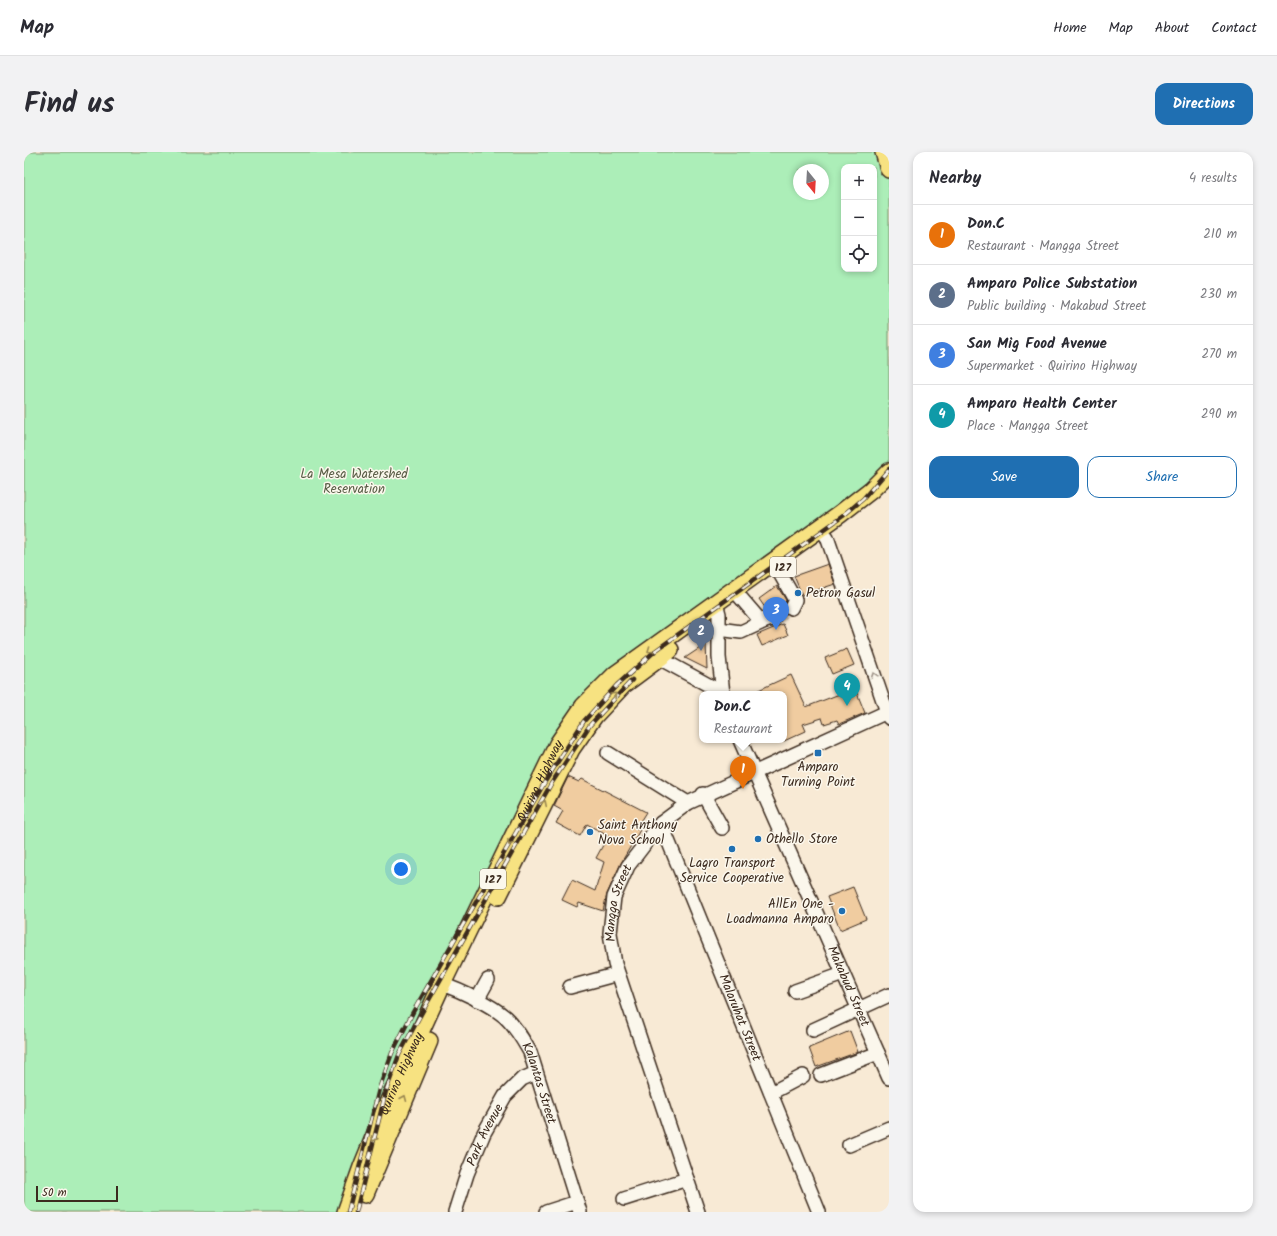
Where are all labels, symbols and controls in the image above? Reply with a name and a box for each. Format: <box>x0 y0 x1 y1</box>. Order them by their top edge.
text: Map <box>20 13 54 43</box>
text: Home <box>1053 17 1087 39</box>
text: Map <box>1109 17 1133 39</box>
text: About <box>1155 17 1189 39</box>
text: Contact <box>1211 17 1257 39</box>
text: Find us <box>24 82 115 127</box>
button: Directions <box>1155 83 1253 125</box>
north arrow <box>793 164 829 200</box>
map controls <box>841 164 877 272</box>
button: + <box>841 164 877 200</box>
text: Nearby <box>929 165 981 192</box>
text: 4 results <box>1189 168 1237 189</box>
button: − <box>841 200 877 236</box>
text: Don.C <box>967 212 1005 236</box>
text: 1 <box>940 224 944 245</box>
text: 210 m <box>1203 224 1237 245</box>
button: locate <box>841 236 877 272</box>
text: Restaurant · Mangga Street <box>967 236 1119 257</box>
text: Amparo Police Substation <box>967 272 1137 296</box>
text: 2 <box>938 284 946 305</box>
text: 230 m <box>1200 284 1237 305</box>
text: Public building · Makabud Street <box>967 296 1146 317</box>
text: San Mig Food Avenue <box>967 332 1107 356</box>
text: 3 <box>938 344 946 365</box>
text: 270 m <box>1201 344 1237 365</box>
text: Supermarket · Quirino Highway <box>967 356 1137 377</box>
text: Amparo Health Center <box>967 392 1117 416</box>
text: 4 <box>938 404 946 425</box>
text: 290 m <box>1201 404 1237 425</box>
text: Place · Mangga Street <box>967 416 1088 437</box>
button: Save <box>929 456 1079 498</box>
button: Share <box>1087 456 1237 498</box>
park label: La Mesa Watershed Reservation <box>300 464 408 500</box>
road number: 127 <box>770 557 796 577</box>
place label: Petron Gasul <box>806 583 875 604</box>
marker: Petron Gasul <box>793 588 803 598</box>
pin: 3 <box>763 597 789 630</box>
pin: 2 <box>688 618 714 651</box>
one-way arrow <box>647 645 654 653</box>
one-way arrow <box>871 672 879 679</box>
pin: 4 <box>834 673 860 706</box>
popup <box>699 691 787 743</box>
one-way arrow <box>609 692 617 700</box>
text: Don.C <box>714 695 752 719</box>
text: Restaurant <box>714 719 772 740</box>
street label: Quirino Highway <box>511 734 569 826</box>
marker: Amparo Turning Point <box>813 748 823 758</box>
pin: 1 <box>730 756 756 789</box>
place label: Amparo Turning Point <box>781 757 856 793</box>
one-way arrow <box>539 800 547 808</box>
place label: Saint Anthony Nova School <box>598 815 678 851</box>
marker: Saint Anthony Nova School <box>585 827 595 837</box>
place label: Othello Store <box>766 829 837 850</box>
marker: Othello Store <box>753 834 763 844</box>
one-way arrow <box>508 838 515 846</box>
marker: Lagro Transport Service Cooperative <box>727 844 737 854</box>
place label: Lagro Transport Service Cooperative <box>680 853 784 889</box>
your location <box>391 859 411 879</box>
street label: Mangga Street <box>599 860 638 943</box>
road number: 127 <box>480 869 506 889</box>
place label: AllEn One - Loadmanna Amparo <box>726 894 834 930</box>
marker: AllEn One - Loadmanna Amparo <box>837 906 847 916</box>
street label: Makabud Street <box>821 942 876 1031</box>
street label: Malaruhat Street <box>713 971 768 1065</box>
street label: Quirino Highway <box>374 1028 430 1119</box>
street label: Kalantas Street <box>516 1038 563 1128</box>
one-way arrow <box>400 1095 408 1102</box>
street label: Park Avenue <box>461 1100 509 1169</box>
one-way arrow <box>370 1135 378 1142</box>
scale bar <box>36 1184 118 1203</box>
text: 50 m <box>42 1184 67 1202</box>

